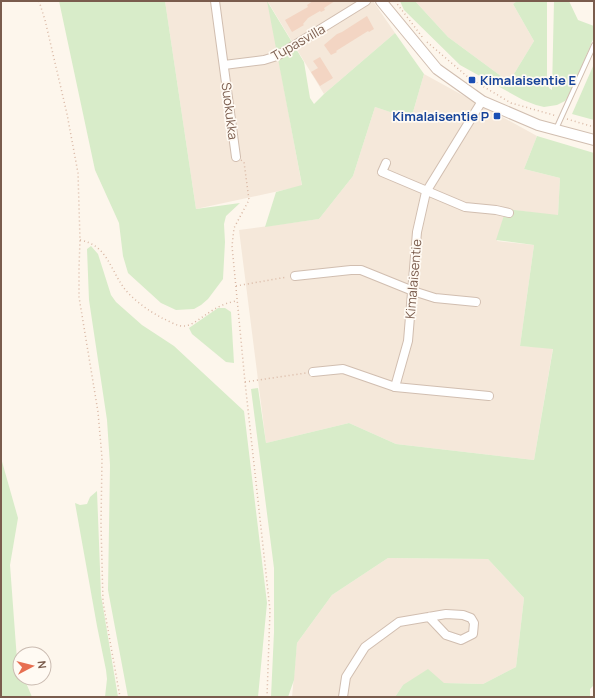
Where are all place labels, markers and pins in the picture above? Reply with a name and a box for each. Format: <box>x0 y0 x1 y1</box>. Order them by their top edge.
place label: Kimalaisentie E <box>480 71 576 89</box>
marker: Kimalaisentie E <box>467 75 477 85</box>
place label: Kimalaisentie P <box>392 107 489 125</box>
marker: Kimalaisentie P <box>492 111 502 121</box>

